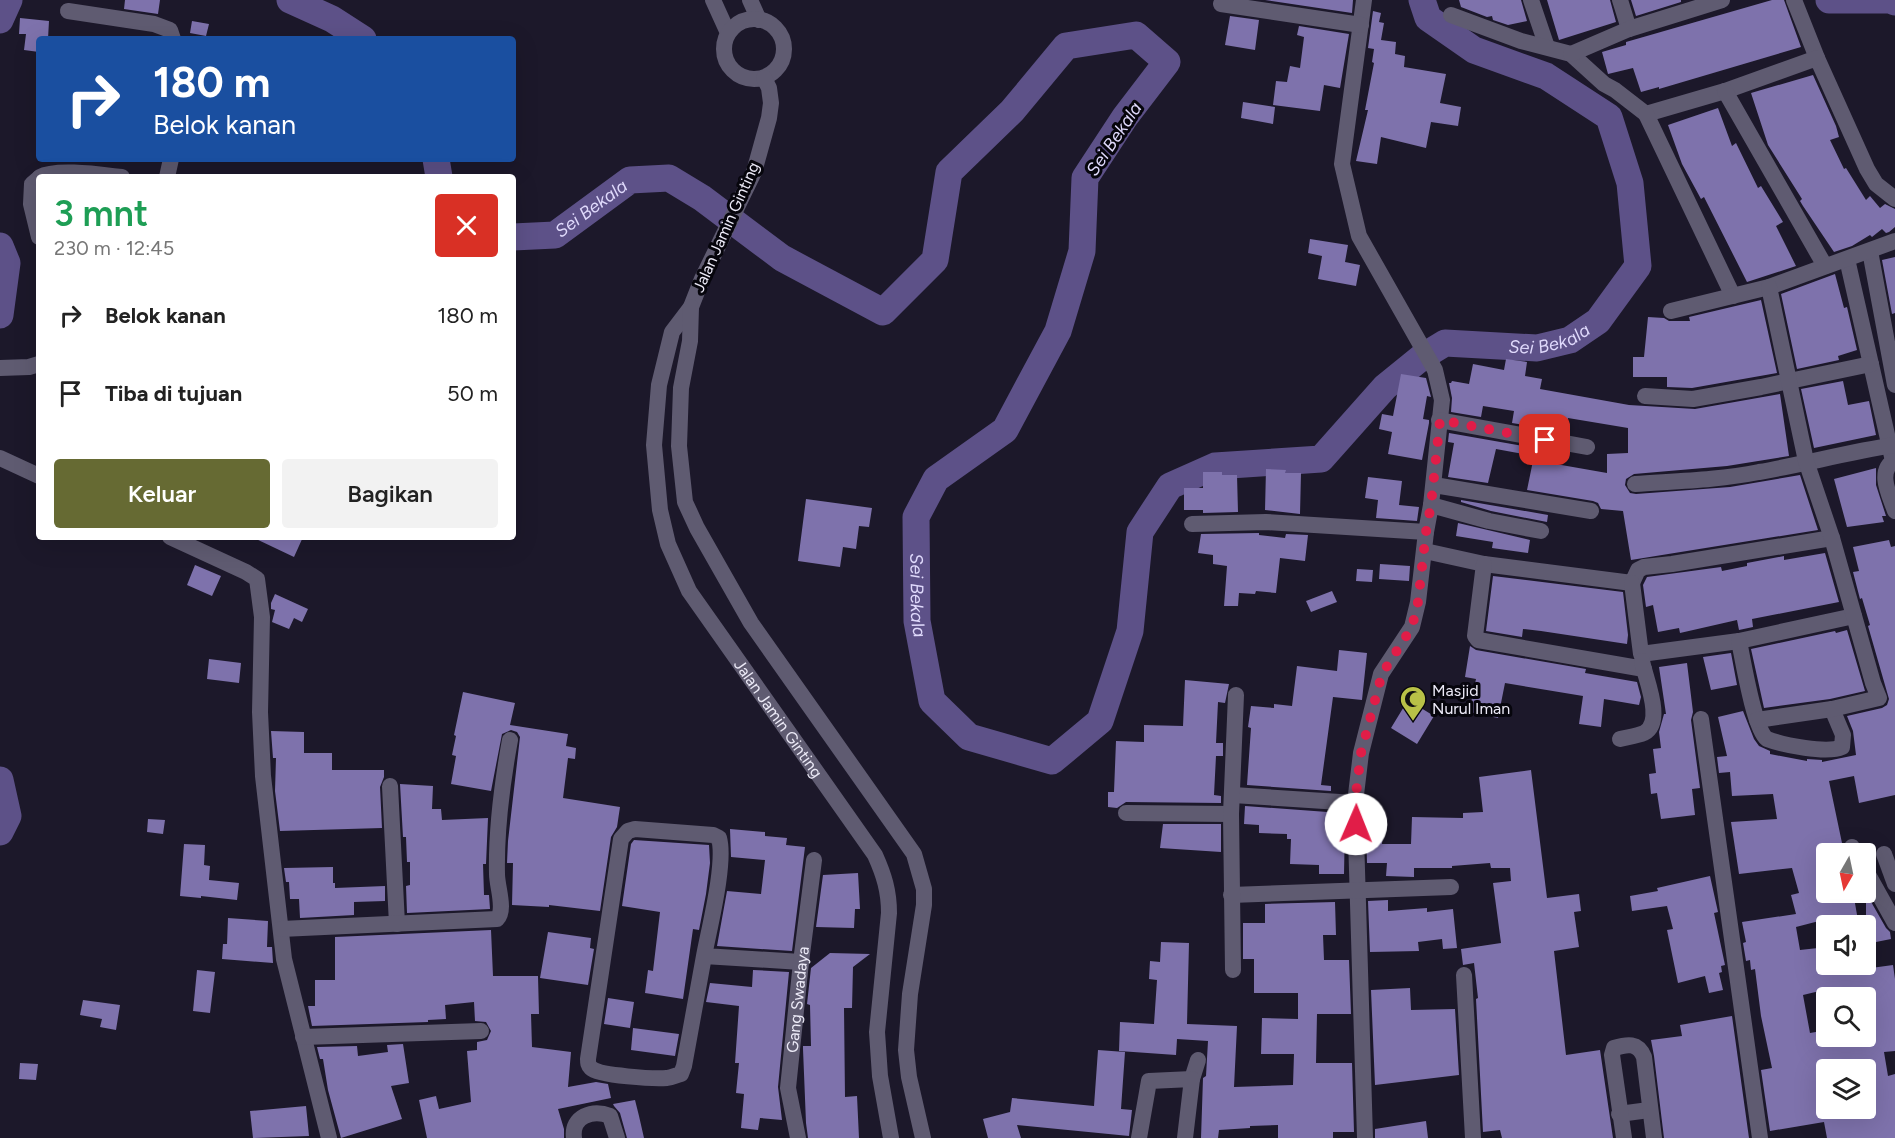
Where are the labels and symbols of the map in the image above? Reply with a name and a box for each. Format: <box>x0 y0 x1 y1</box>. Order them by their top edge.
water label: Sei Bekala <box>1081 98 1147 180</box>
street label: Jalan Jamin Ginting <box>689 159 763 295</box>
water label: Sei Bekala <box>551 174 632 242</box>
water label: Sei Bekala <box>1508 318 1595 359</box>
pin <box>1519 414 1570 465</box>
water label: Sei Bekala <box>905 553 931 640</box>
street label: Jalan Jamin Ginting <box>730 655 827 781</box>
place label: Masjid Nurul Iman <box>1432 681 1510 718</box>
mosque icon: Masjid Nurul Iman <box>1398 684 1428 722</box>
position arrow <box>1324 792 1388 856</box>
north arrow <box>1816 843 1876 903</box>
street label: Gang Swadaya <box>782 945 812 1054</box>

